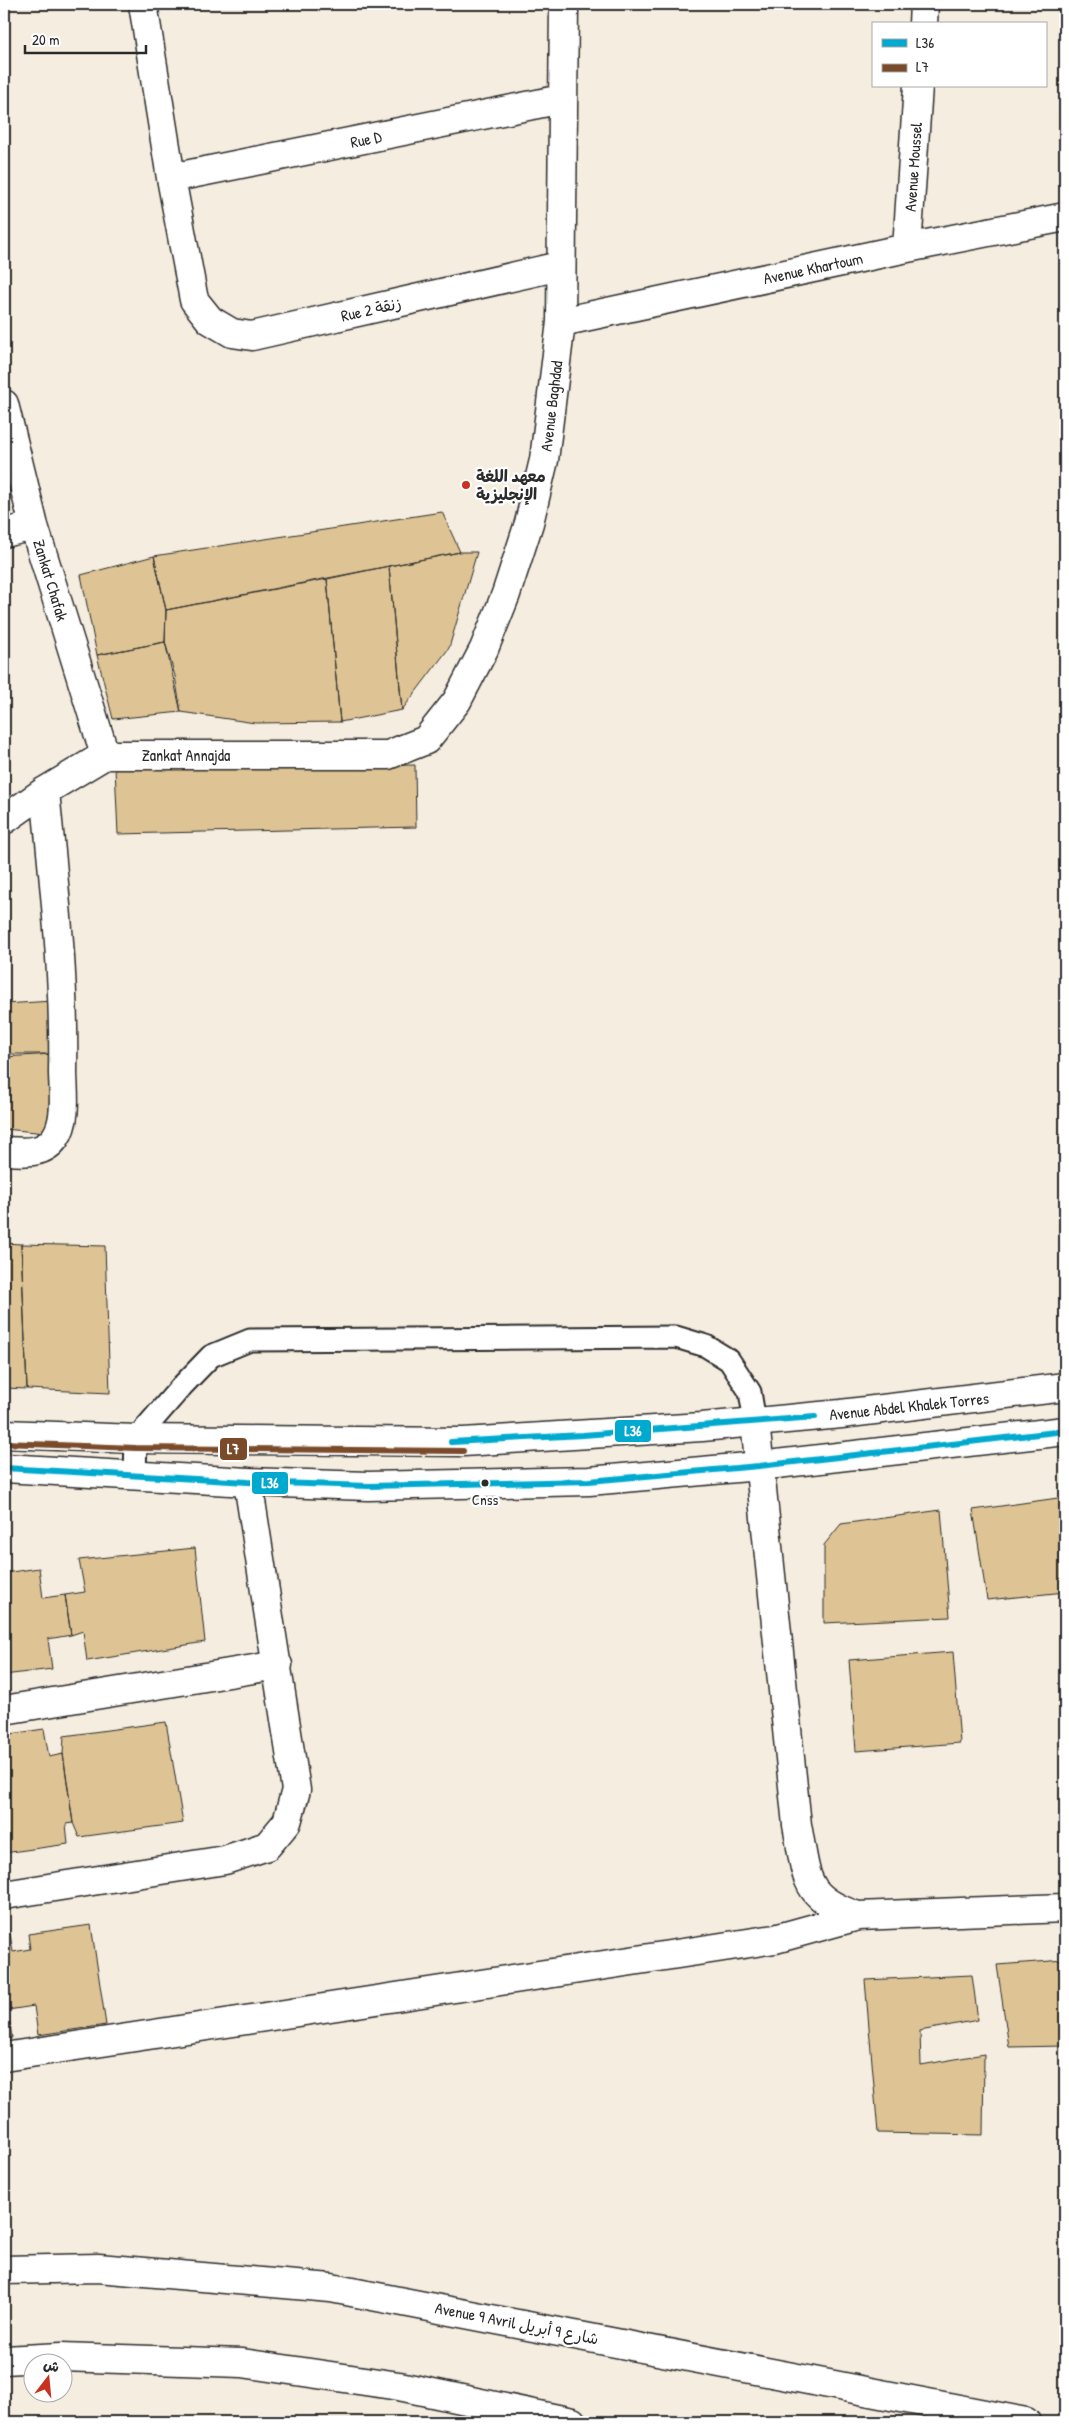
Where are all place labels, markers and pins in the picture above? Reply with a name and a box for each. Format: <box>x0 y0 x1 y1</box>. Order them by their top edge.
place label: معهد اللغة الإنجليزية <box>476 465 546 505</box>
marker: معهد اللغة الإنجليزية <box>460 479 472 491</box>
marker: Cnss <box>480 1478 490 1488</box>
place label: Cnss <box>472 1489 498 1510</box>

